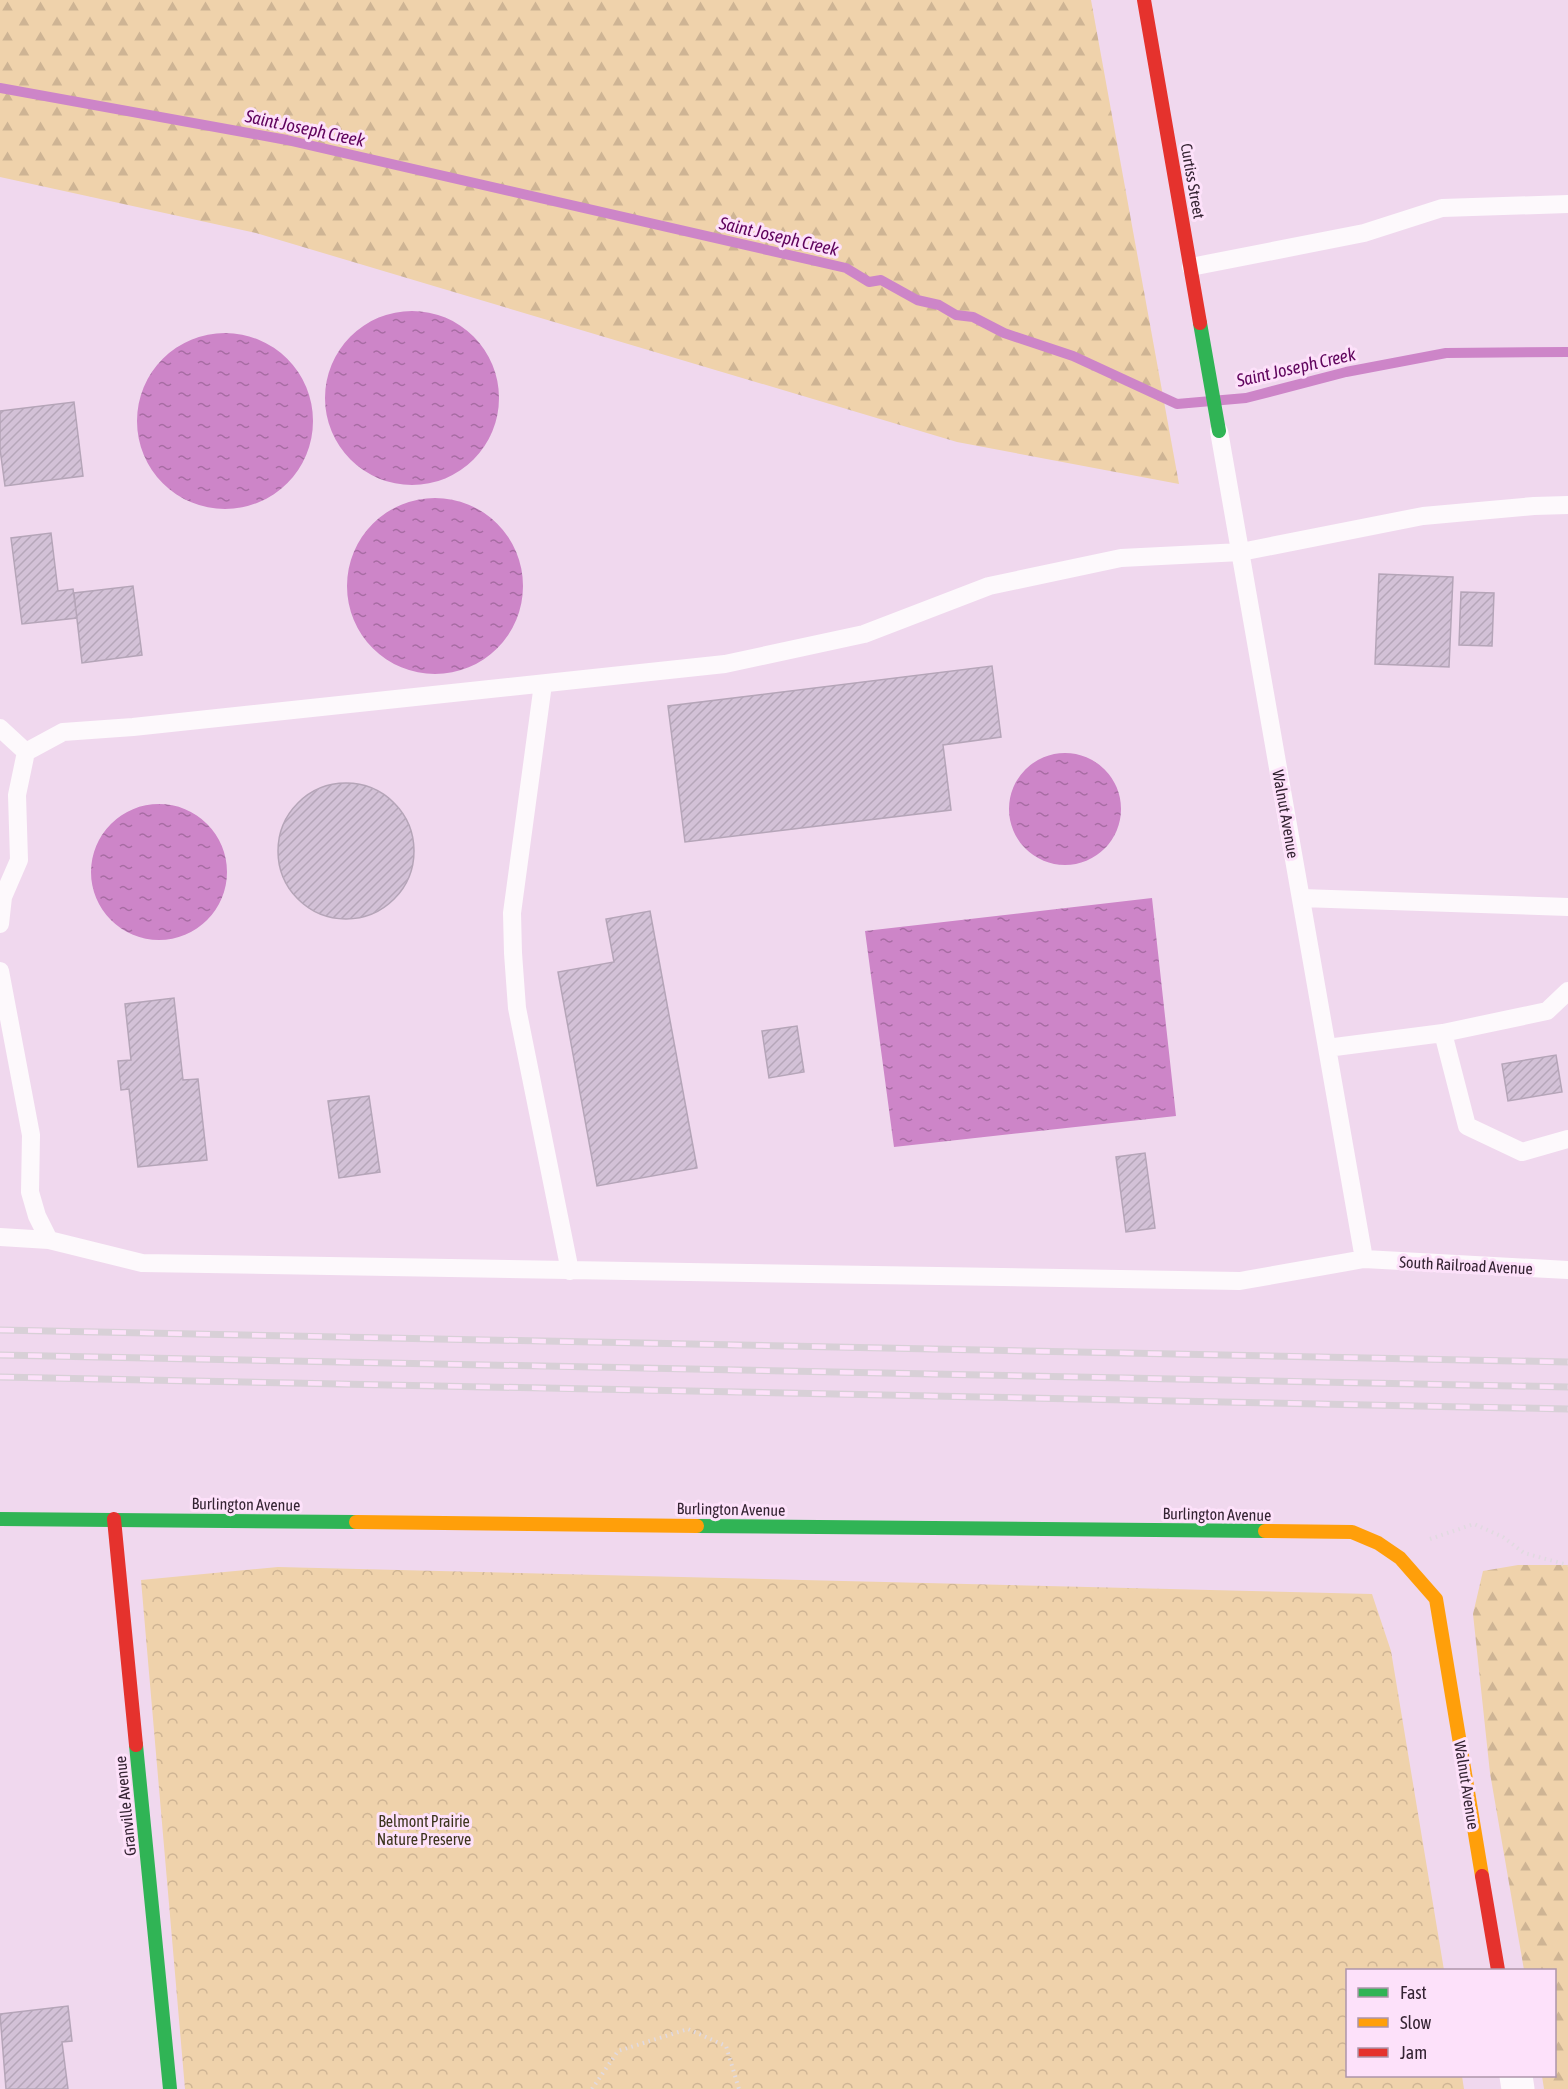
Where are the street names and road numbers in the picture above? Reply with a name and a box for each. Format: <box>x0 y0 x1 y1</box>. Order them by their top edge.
street label: Curtiss Street <box>1178 142 1209 221</box>
street label: Walnut Avenue <box>1269 768 1303 860</box>
street label: South Railroad Avenue <box>1399 1253 1533 1277</box>
street label: Burlington Avenue <box>191 1494 301 1515</box>
street label: Burlington Avenue <box>676 1499 786 1520</box>
street label: Burlington Avenue <box>1162 1504 1272 1525</box>
street label: Walnut Avenue <box>1451 1739 1483 1831</box>
street label: Granville Avenue <box>111 1755 139 1857</box>

